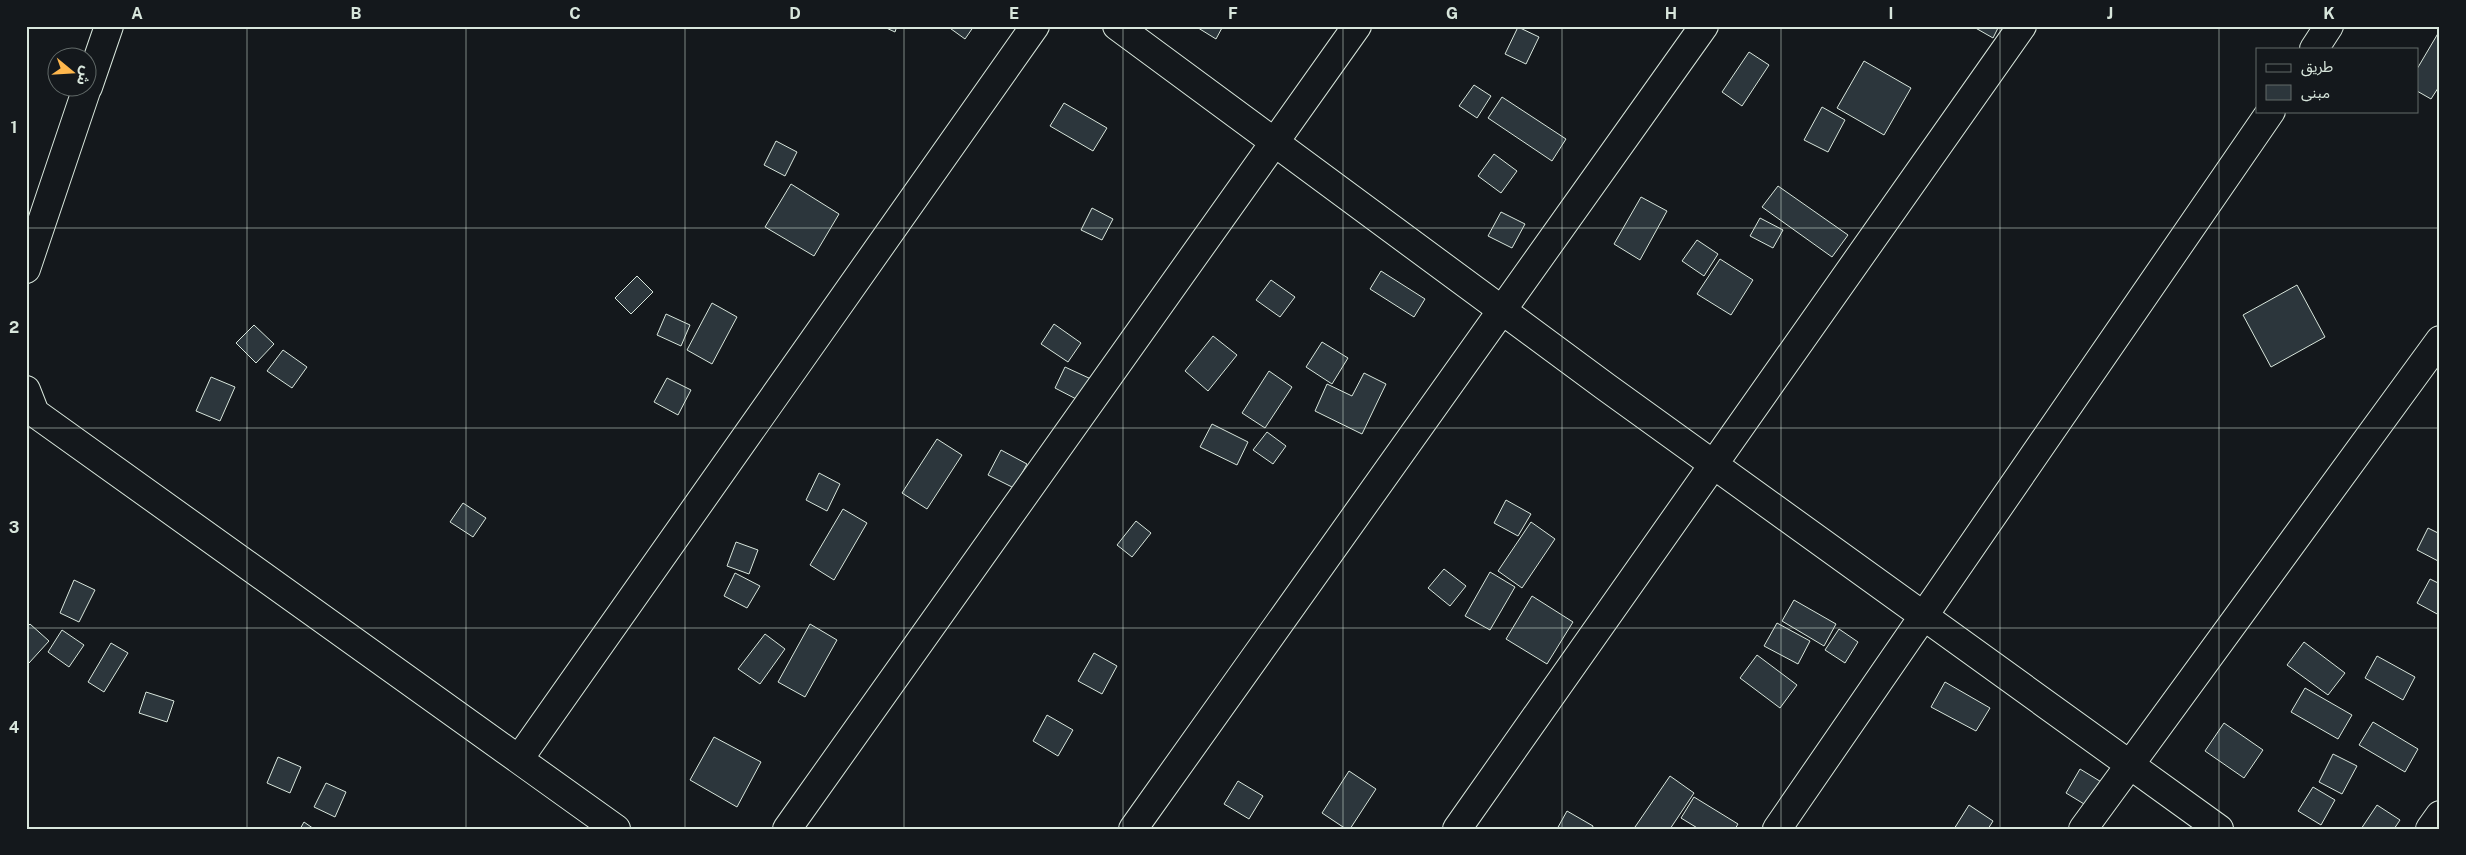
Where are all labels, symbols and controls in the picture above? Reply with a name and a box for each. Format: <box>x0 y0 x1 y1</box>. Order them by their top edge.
text: A <box>131 4 143 23</box>
text: B <box>351 4 362 23</box>
text: C <box>569 4 581 23</box>
text: D <box>789 4 801 23</box>
text: E <box>1009 4 1019 23</box>
text: F <box>1228 4 1238 23</box>
text: G <box>1446 4 1458 23</box>
text: H <box>1665 4 1677 23</box>
text: I <box>1889 4 1893 23</box>
text: J <box>2107 4 2113 23</box>
text: K <box>2323 4 2335 23</box>
north arrow <box>48 48 98 98</box>
legend <box>2256 48 2418 112</box>
text: طريق <box>2301 58 2333 77</box>
text: ش <box>74 64 95 88</box>
text: مبنى <box>2301 84 2330 102</box>
text: 1 <box>11 118 17 137</box>
text: 2 <box>9 318 19 337</box>
text: 3 <box>9 518 19 537</box>
text: 4 <box>9 718 20 737</box>

